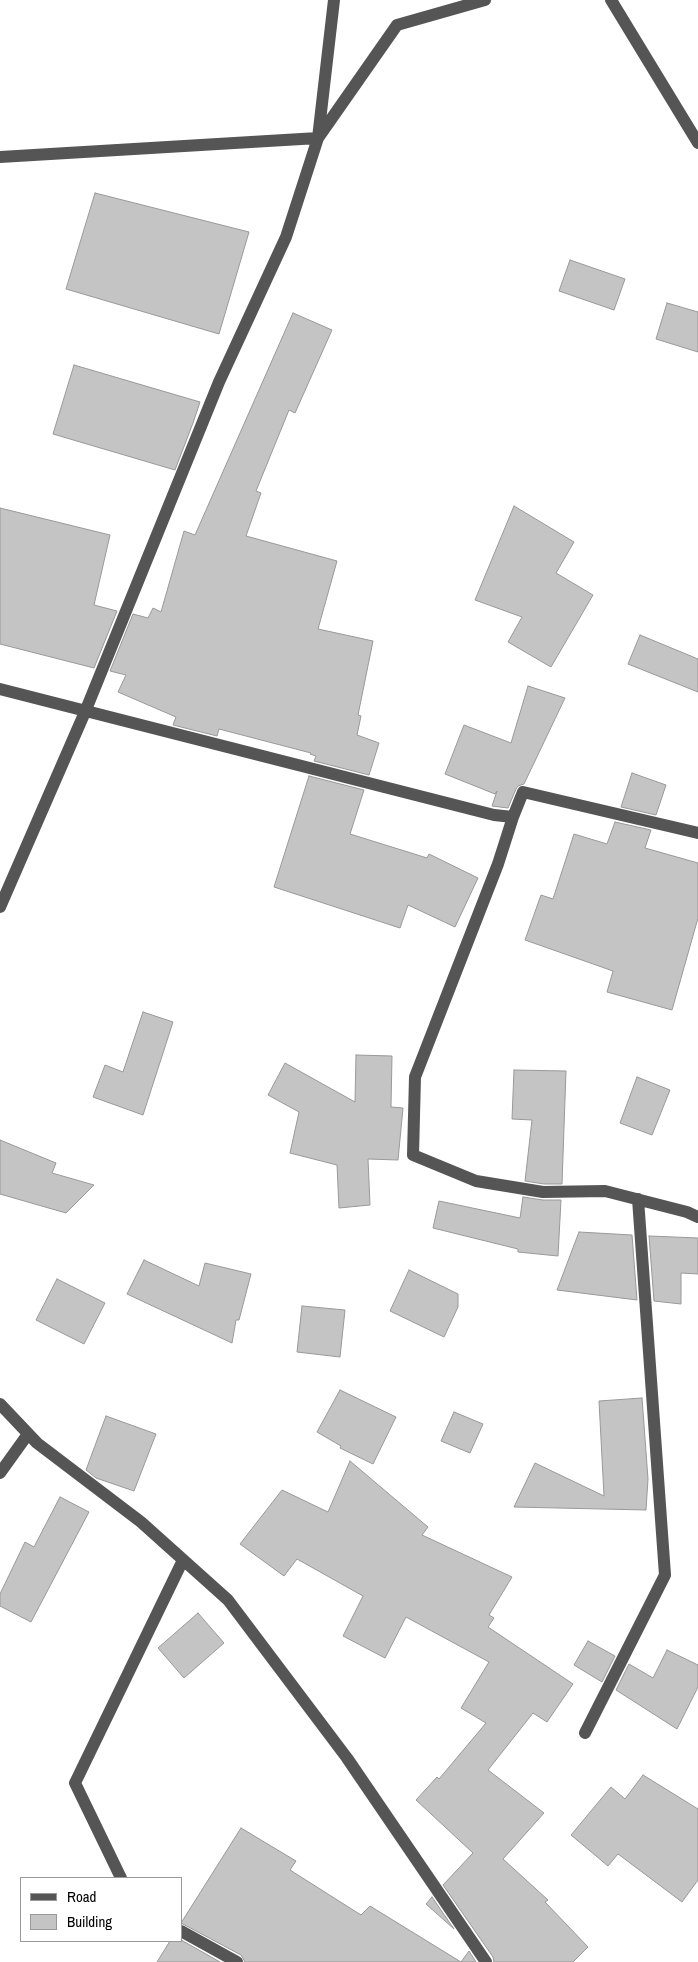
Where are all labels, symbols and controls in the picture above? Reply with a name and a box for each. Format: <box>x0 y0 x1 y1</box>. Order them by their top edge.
legend <box>20 1877 182 1942</box>
text: Road <box>67 1886 96 1907</box>
text: Building <box>67 1911 112 1932</box>

